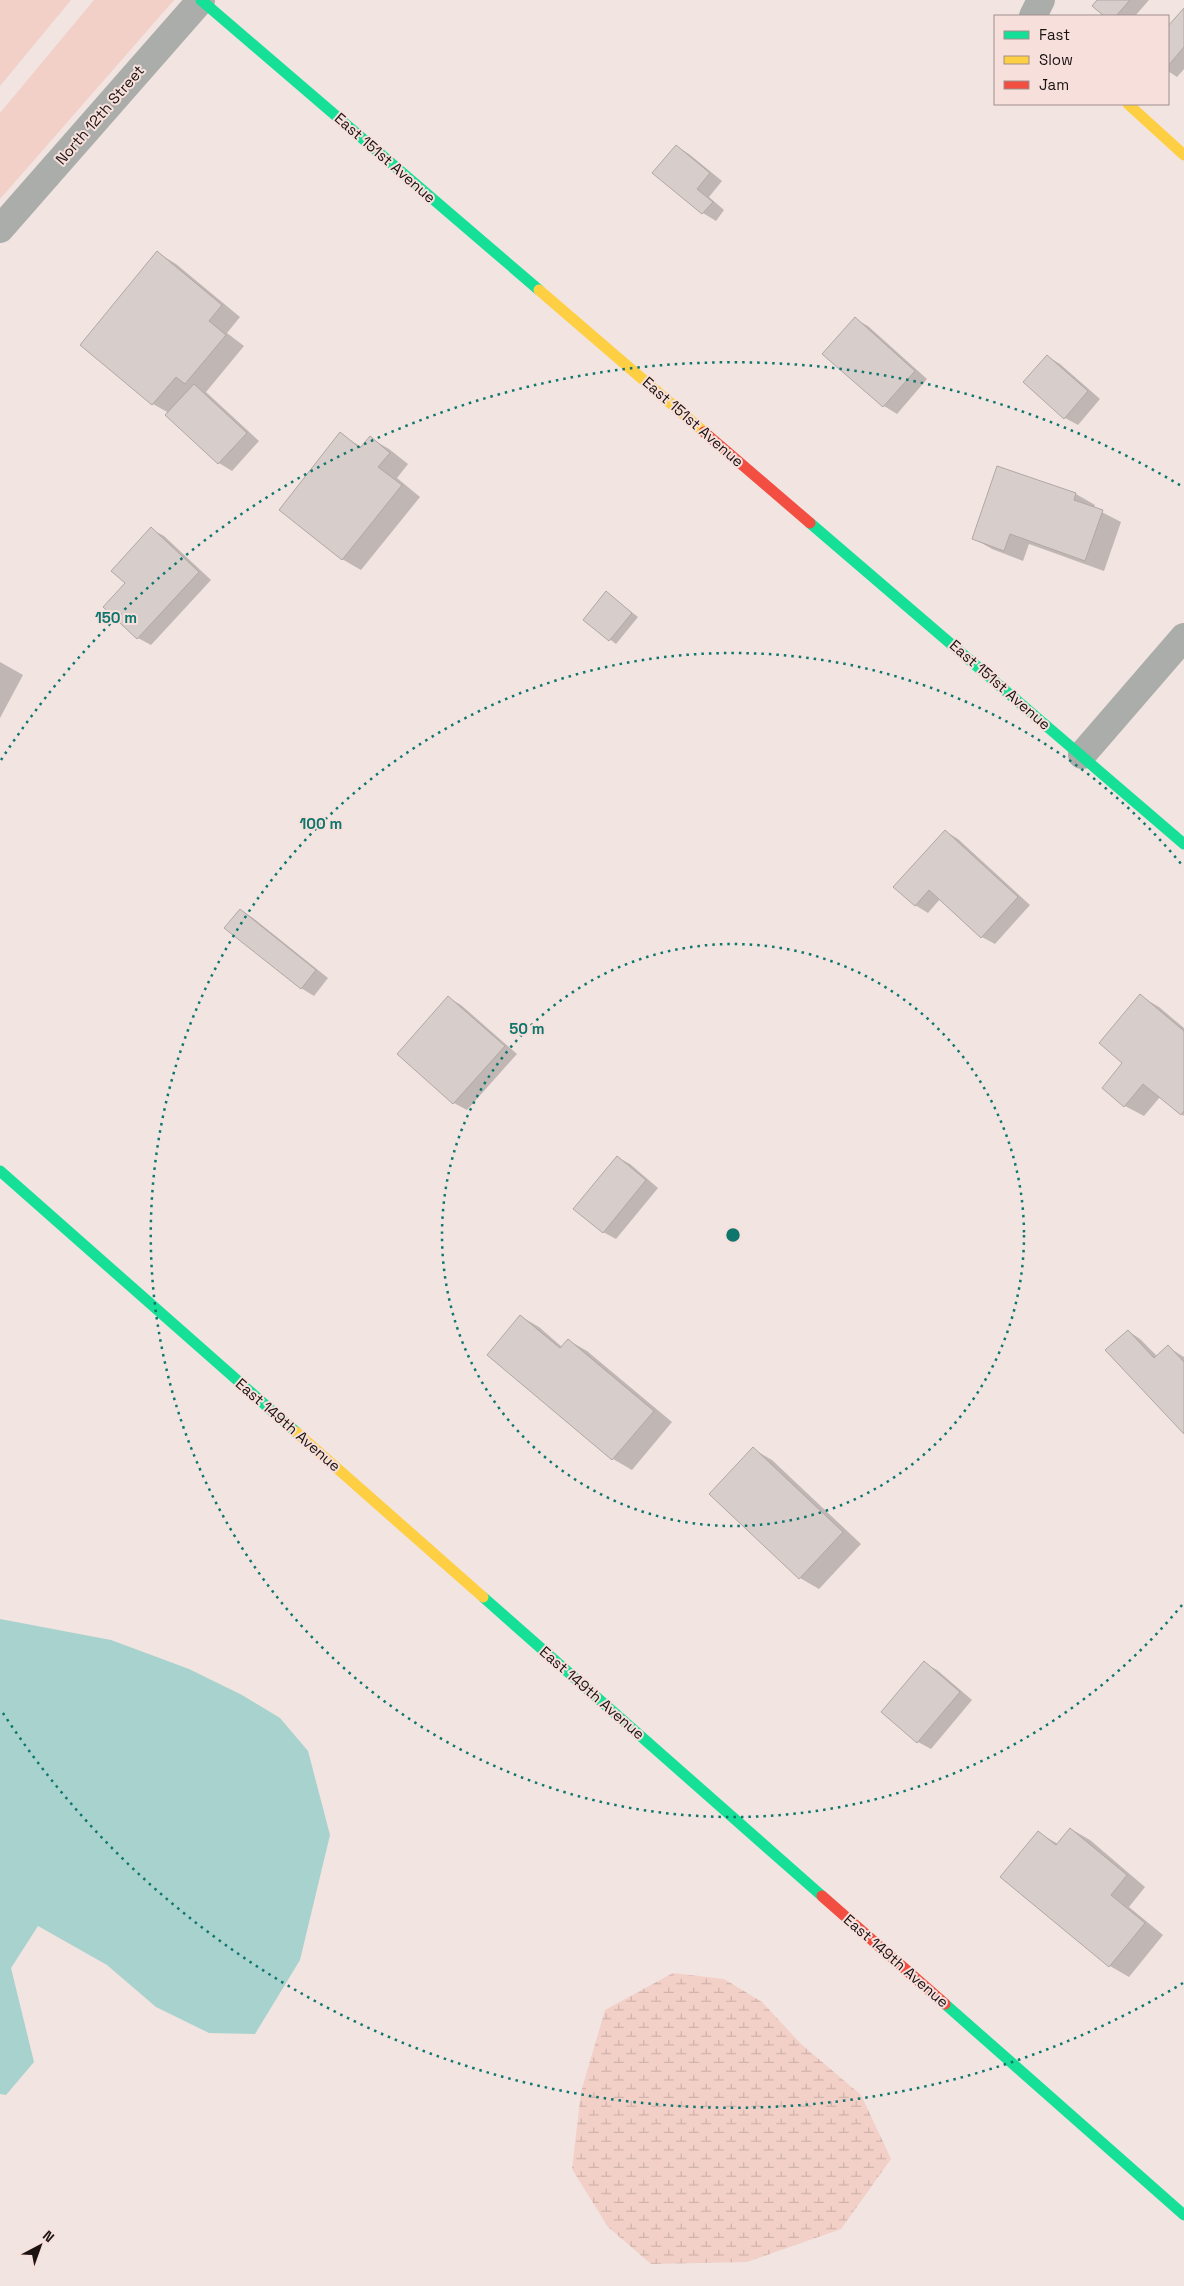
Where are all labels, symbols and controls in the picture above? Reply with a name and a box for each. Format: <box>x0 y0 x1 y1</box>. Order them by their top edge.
legend <box>994 15 1169 105</box>
text: Fast <box>1039 25 1070 44</box>
text: Slow <box>1039 50 1073 69</box>
street label: North 12th Street <box>51 61 148 168</box>
text: Jam <box>1039 75 1069 94</box>
street label: East 151st Avenue <box>331 108 440 207</box>
street label: East 151st Avenue <box>639 372 748 471</box>
text: 150 m <box>95 608 137 627</box>
street label: East 151st Avenue <box>946 635 1055 734</box>
text: 100 m <box>300 814 342 833</box>
text: 50 m <box>509 1019 545 1038</box>
centre of rings <box>724 1226 742 1244</box>
street label: East 149th Avenue <box>232 1374 345 1476</box>
street label: East 149th Avenue <box>536 1642 649 1744</box>
street label: East 149th Avenue <box>840 1910 953 2012</box>
north arrow <box>15 2221 65 2271</box>
text: N <box>39 2226 58 2246</box>

